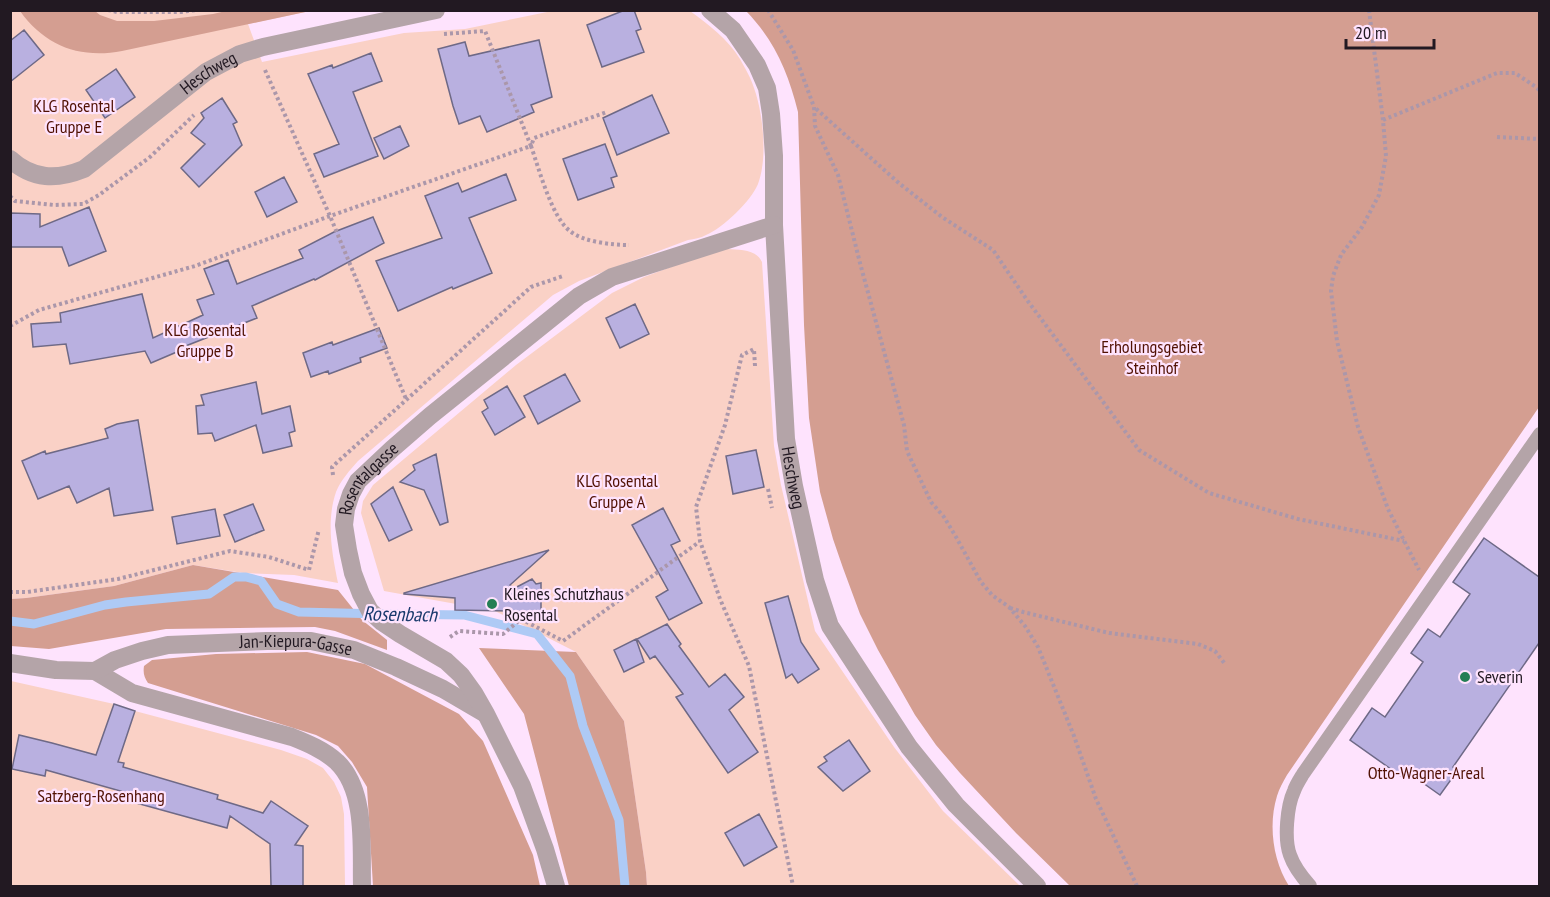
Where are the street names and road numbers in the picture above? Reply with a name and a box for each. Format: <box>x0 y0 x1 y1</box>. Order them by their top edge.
street label: Heschweg <box>175 46 240 99</box>
street label: Rosentalgasse <box>333 437 403 516</box>
street label: Heschweg <box>776 445 811 511</box>
street label: Jan-Kiepura-Gasse <box>238 629 354 660</box>

